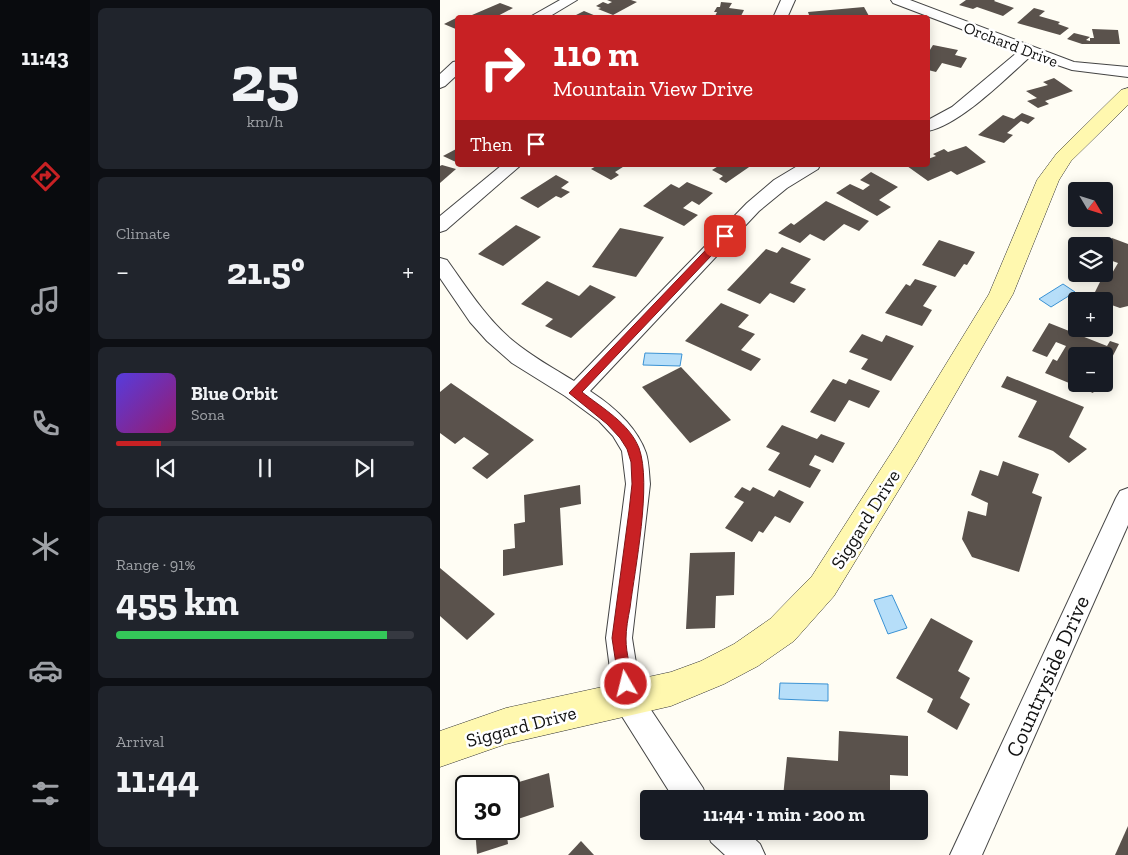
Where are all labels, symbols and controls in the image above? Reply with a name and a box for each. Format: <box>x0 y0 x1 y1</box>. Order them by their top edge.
street label: Orchard Drive <box>961 18 1061 71</box>
text: 110 m <box>553 33 639 75</box>
icon: right <box>470 35 535 100</box>
text: 25 <box>231 40 299 118</box>
text: 11:43 <box>21 44 69 71</box>
text: Mountain View Drive <box>553 75 753 102</box>
text: km/h <box>247 112 283 131</box>
icon: arrive <box>522 130 550 158</box>
text: Then <box>470 133 512 156</box>
icon: directions <box>28 159 63 194</box>
north arrow <box>1068 182 1112 228</box>
map controls <box>1068 182 1113 392</box>
pin <box>704 215 746 257</box>
icon: arrive <box>711 222 739 250</box>
text: Climate <box>116 224 170 243</box>
button: layers <box>1068 237 1113 282</box>
text: 21.5° <box>227 248 305 294</box>
text: − <box>116 255 129 288</box>
text: + <box>402 255 414 288</box>
icon: music <box>28 283 63 318</box>
button: + <box>1068 292 1113 337</box>
button: − <box>1068 347 1113 392</box>
text: Blue Orbit <box>191 382 278 405</box>
text: Sona <box>191 405 225 424</box>
icon: phone <box>28 406 63 441</box>
icon: previous <box>152 454 180 482</box>
icon: pause <box>251 454 279 482</box>
icon: next <box>350 454 378 482</box>
street label: Siggard Drive <box>826 465 905 573</box>
icon: climate <box>28 529 63 564</box>
text: Range · 91% <box>116 555 195 574</box>
text: 455 km <box>116 579 239 625</box>
street label: Countryside Drive <box>1000 591 1095 761</box>
icon: car <box>28 653 63 688</box>
position arrow <box>599 657 651 709</box>
street label: Siggard Drive <box>464 701 579 752</box>
text: Arrival <box>116 732 164 751</box>
text: 11:44 <box>116 756 199 802</box>
speed limit sign: 30 <box>455 775 520 840</box>
icon: filters <box>28 776 63 811</box>
text: 11:44 · 1 min · 200 m <box>703 803 865 826</box>

